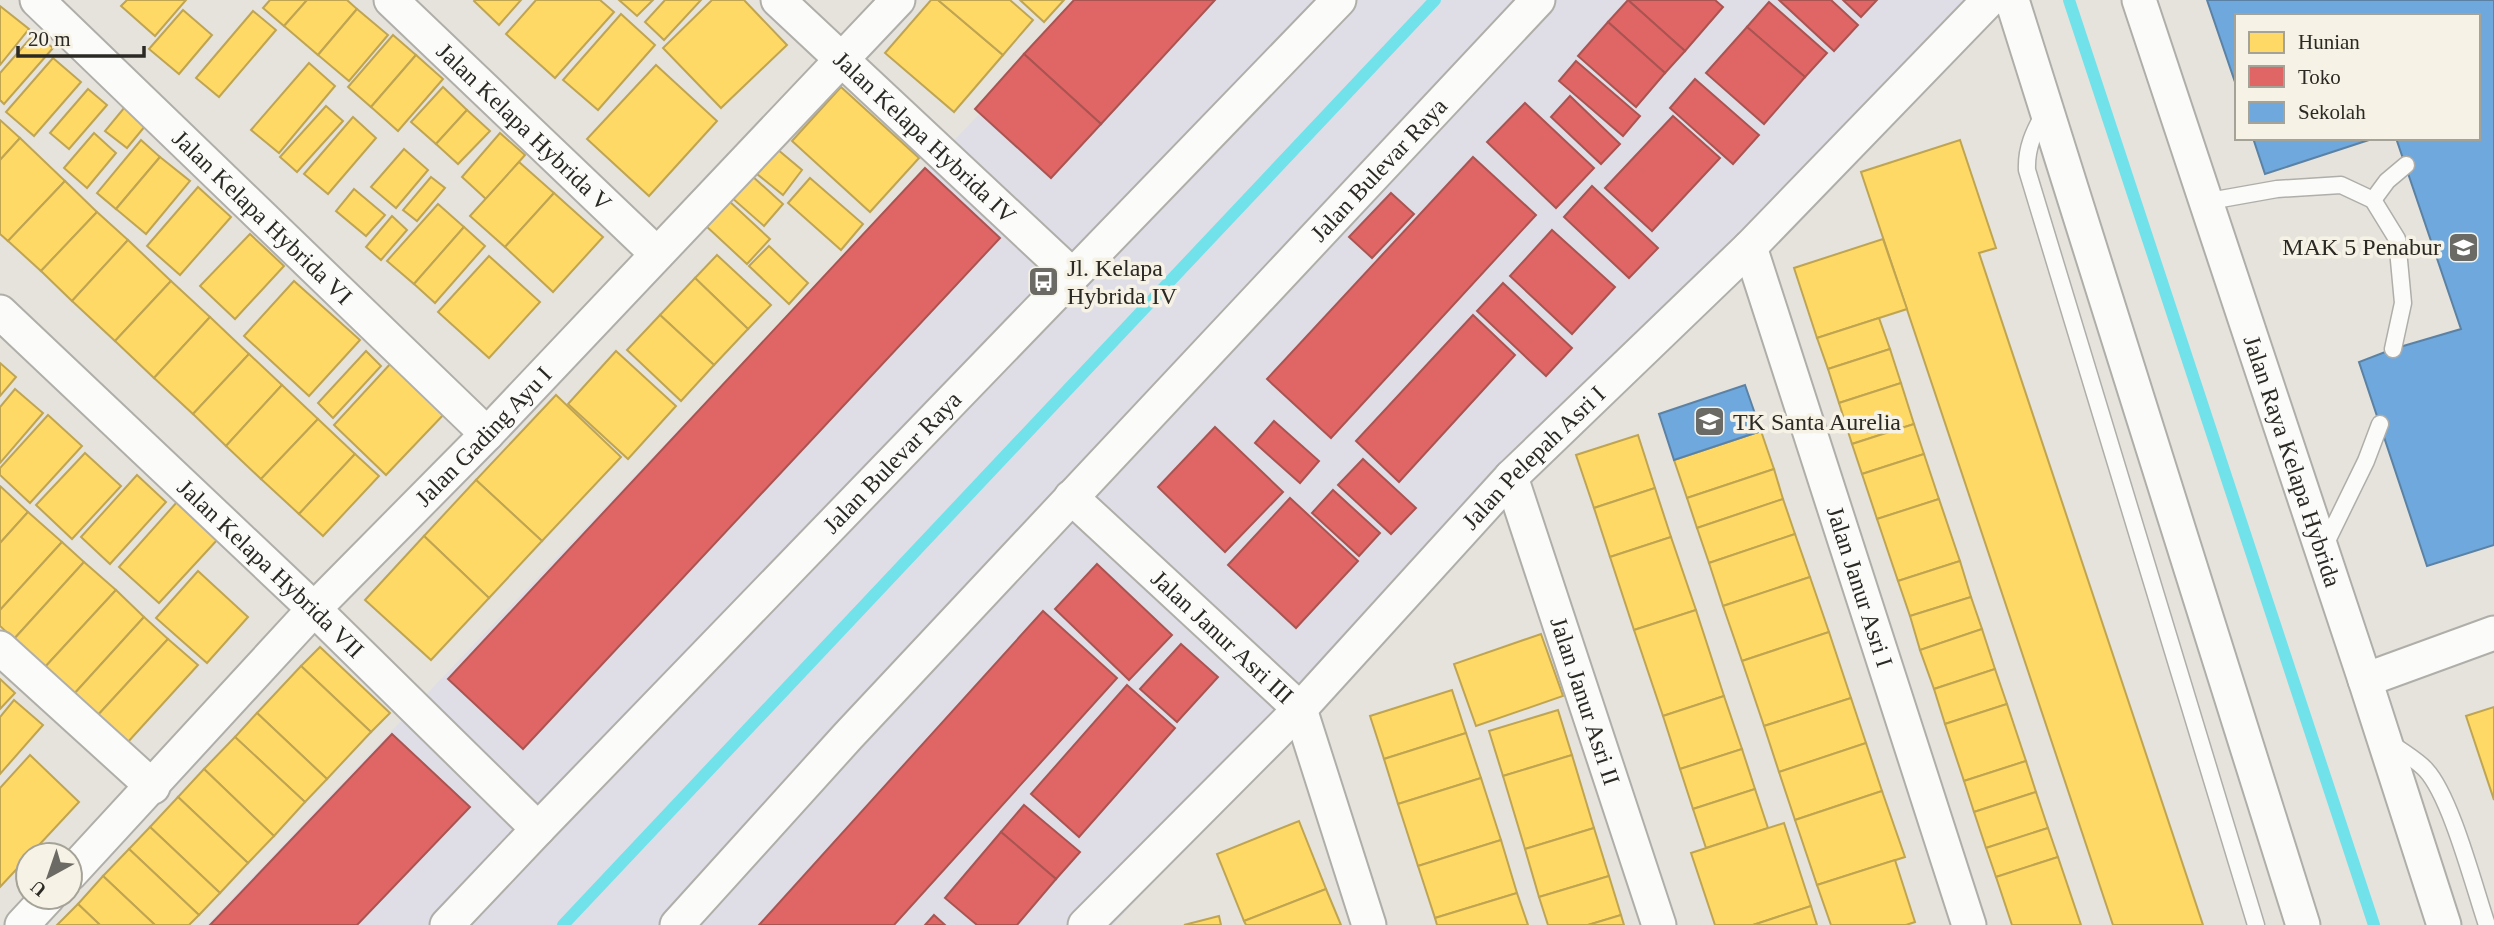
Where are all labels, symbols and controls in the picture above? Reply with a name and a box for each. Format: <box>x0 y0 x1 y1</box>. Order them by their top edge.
scale bar <box>18 14 144 58</box>
legend <box>2235 14 2480 140</box>
text: 20 m <box>28 27 71 51</box>
text: Hunian <box>2298 30 2360 54</box>
street label: Jalan Kelapa Hybrida V <box>432 38 617 217</box>
street label: Jalan Kelapa Hybrida IV <box>829 46 1022 229</box>
text: Toko <box>2298 65 2341 89</box>
street label: Jalan Bulevar Raya <box>1306 93 1452 247</box>
text: Sekolah <box>2298 100 2366 124</box>
street label: Jalan Kelapa Hybrida VI <box>167 125 357 310</box>
school or university icon: MAK 5 Penabur <box>2447 230 2481 264</box>
place label: MAK 5 Penabur <box>2282 234 2441 260</box>
place label: Jl. Kelapa Hybrida IV <box>1067 255 1178 309</box>
bus stop icon: Jl. Kelapa Hybrida IV <box>1027 265 1061 299</box>
street label: Jalan Raya Kelapa Hybrida <box>2238 332 2346 591</box>
street label: Jalan Gading Ayu I <box>410 361 557 512</box>
street label: Jalan Pelepah Asri I <box>1457 381 1610 535</box>
street label: Jalan Bulevar Raya <box>818 386 967 539</box>
school or university icon: TK Santa Aurelia <box>1693 405 1727 439</box>
place label: TK Santa Aurelia <box>1733 409 1901 435</box>
street label: Jalan Kelapa Hybrida VII <box>172 474 369 663</box>
street label: Jalan Janur Asri I <box>1822 503 1898 670</box>
street label: Jalan Janur Asri III <box>1146 565 1298 709</box>
street label: Jalan Janur Asri II <box>1545 614 1625 788</box>
north arrow <box>14 841 84 911</box>
text: U <box>26 876 50 901</box>

